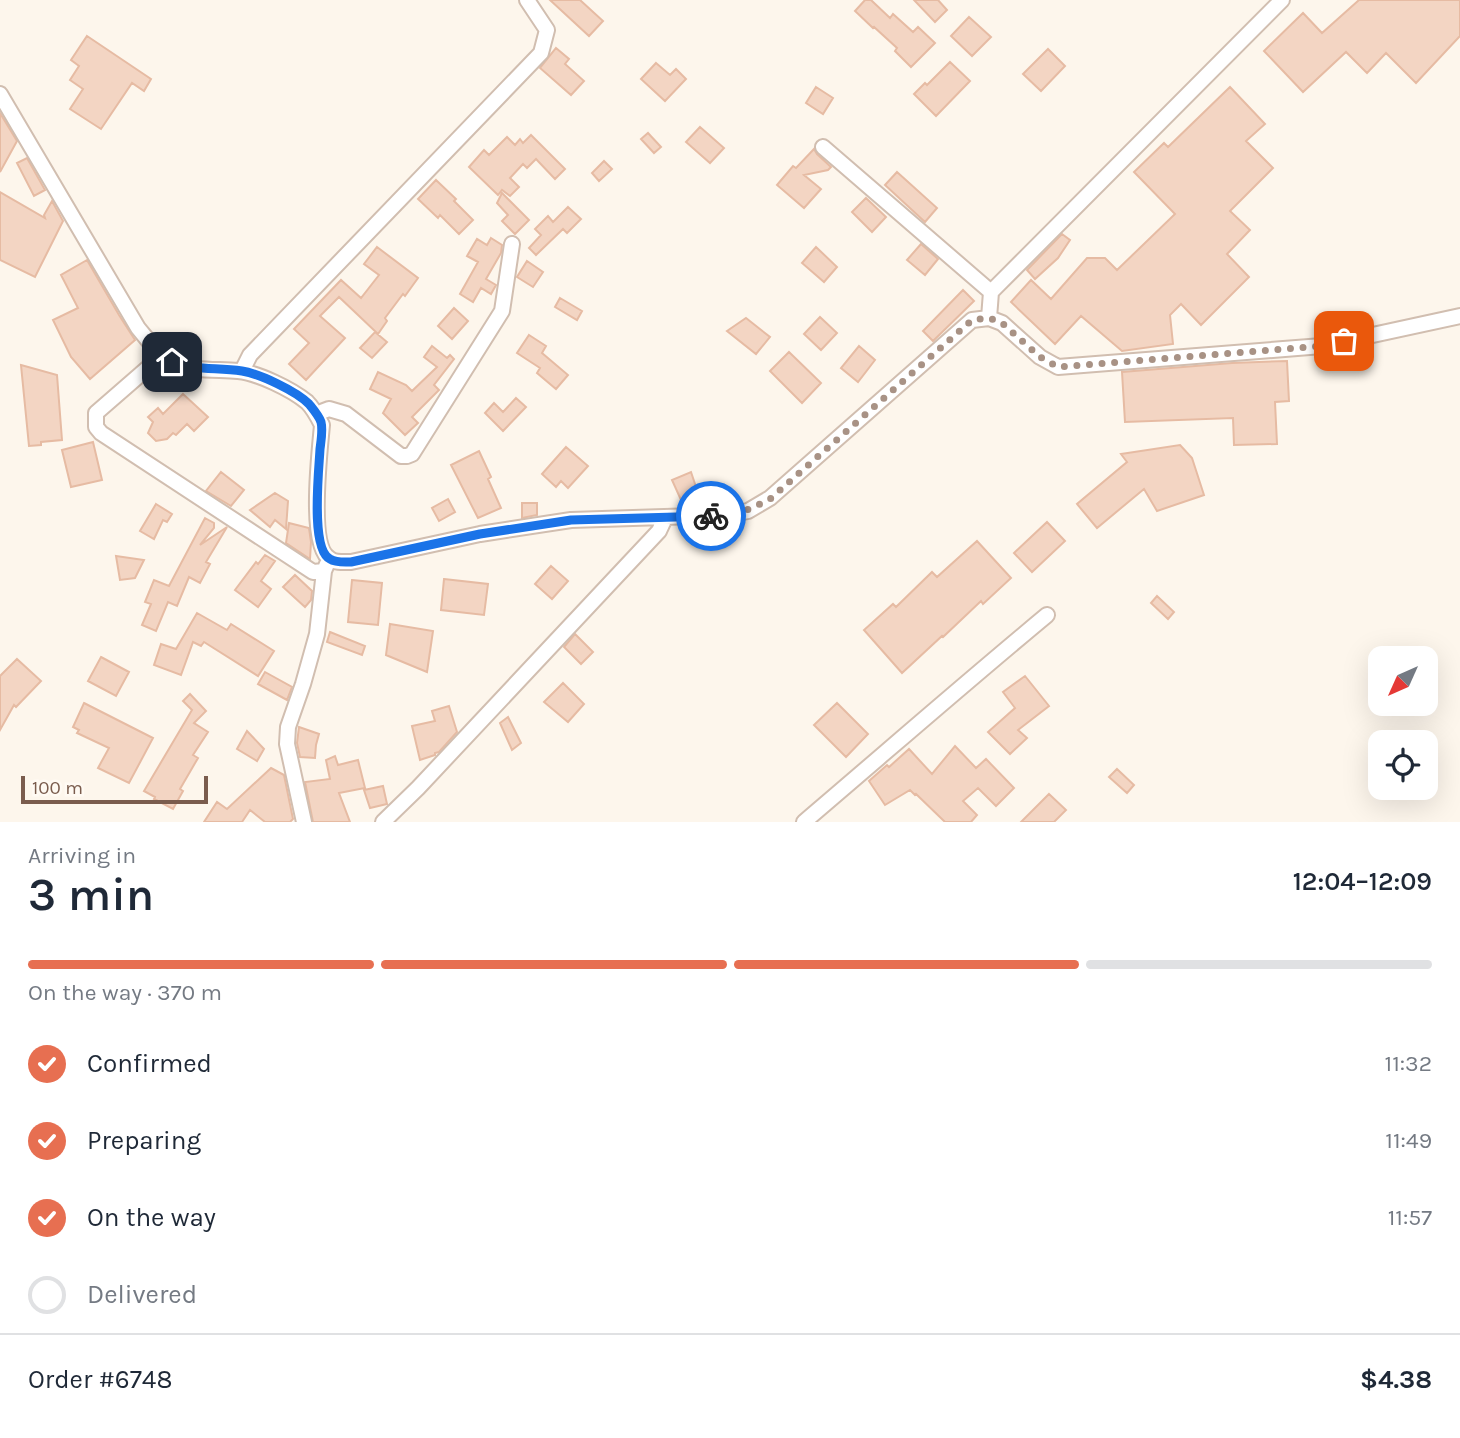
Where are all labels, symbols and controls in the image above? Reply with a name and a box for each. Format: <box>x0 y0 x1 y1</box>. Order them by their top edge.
pin <box>1314 311 1374 371</box>
icon: bag <box>1325 322 1363 360</box>
pin <box>142 332 202 392</box>
icon: home <box>153 343 191 381</box>
courier <box>676 481 746 551</box>
icon: bike <box>692 497 730 535</box>
north arrow <box>1368 646 1438 716</box>
map controls <box>1368 646 1438 800</box>
button: locate <box>1368 730 1438 800</box>
scale bar <box>21 773 208 805</box>
text: 100 m <box>32 777 83 799</box>
text: Arriving in <box>28 842 136 869</box>
text: 12:04–12:09 <box>1293 866 1432 897</box>
text: 3 min <box>28 868 154 922</box>
text: On the way · 370 m <box>28 979 222 1006</box>
icon: check <box>28 1045 66 1083</box>
text: Confirmed <box>87 1048 212 1079</box>
text: 11:32 <box>1385 1050 1432 1077</box>
icon: check <box>28 1122 66 1160</box>
text: Preparing <box>87 1125 201 1156</box>
text: 11:49 <box>1385 1127 1432 1154</box>
icon: check <box>28 1199 66 1237</box>
text: On the way <box>87 1202 216 1233</box>
text: 11:57 <box>1388 1204 1432 1231</box>
text: Delivered <box>87 1279 197 1310</box>
text: Order #6748 <box>28 1364 172 1395</box>
text: $4.38 <box>1360 1364 1432 1395</box>

